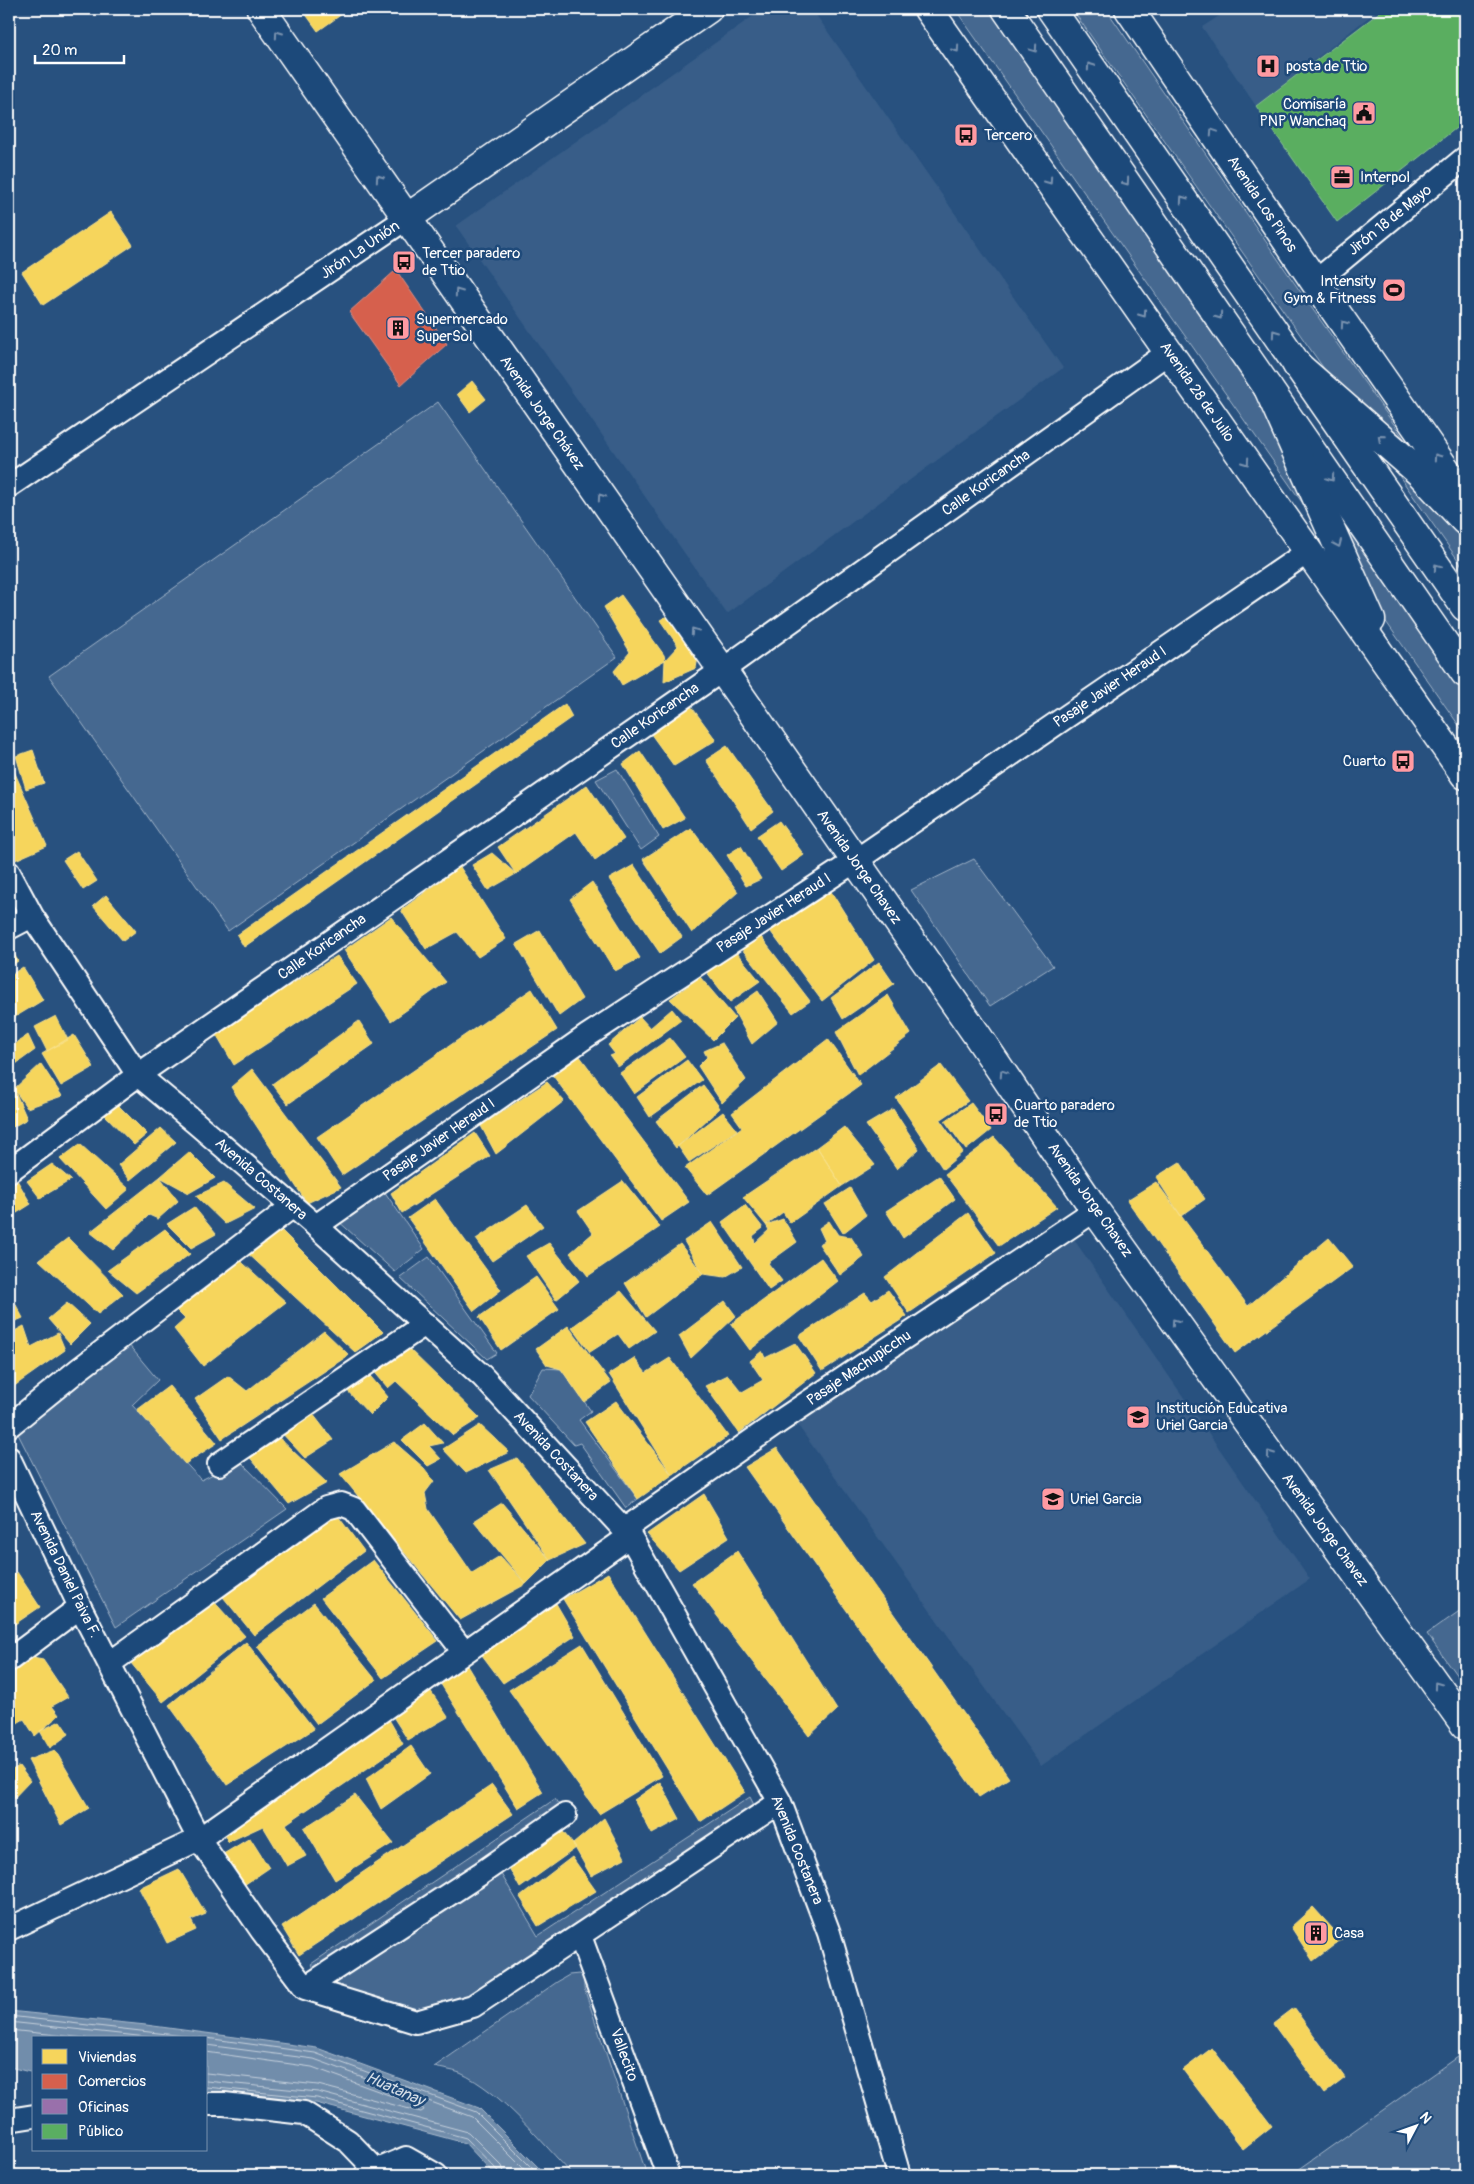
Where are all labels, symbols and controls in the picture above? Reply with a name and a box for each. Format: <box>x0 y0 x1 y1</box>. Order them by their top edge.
one-way arrow <box>275 30 284 40</box>
scale bar <box>35 32 124 64</box>
text: 20 m <box>42 41 77 60</box>
one-way arrow <box>950 43 959 52</box>
one-way arrow <box>1027 44 1037 53</box>
hospital icon: posta de Ttio <box>1255 53 1281 79</box>
place label: posta de Ttio <box>1286 57 1367 76</box>
one-way arrow <box>1087 62 1096 72</box>
place label: Comisaría PNP Wanchaq <box>1260 95 1346 131</box>
public building icon: Comisaría PNP Wanchaq <box>1351 100 1377 126</box>
bus stop icon: Tercero <box>953 122 979 148</box>
place label: Tercero <box>984 126 1032 145</box>
one-way arrow <box>1210 129 1219 138</box>
street label: Avenida Los Pinos <box>1223 152 1301 256</box>
office icon: Interpol <box>1329 164 1355 190</box>
place label: Interpol <box>1360 168 1410 187</box>
one-way arrow <box>376 175 385 184</box>
one-way arrow <box>1043 176 1052 185</box>
one-way arrow <box>1120 177 1129 186</box>
street label: Jirón 18 de Mayo <box>1344 180 1436 260</box>
one-way arrow <box>1180 196 1189 205</box>
street label: Jirón La Unión <box>317 217 403 283</box>
place label: Tercer paradero de Ttio <box>422 244 520 280</box>
bus stop icon: Tercer paradero de Ttio <box>391 249 417 275</box>
place label: Intensity Gym & Fitness <box>1283 272 1377 308</box>
sports icon: Intensity Gym & Fitness <box>1381 277 1407 303</box>
one-way arrow <box>455 288 464 298</box>
one-way arrow <box>1137 309 1146 318</box>
place label: Supermercado SuperSol <box>416 310 508 346</box>
one-way arrow <box>1213 310 1222 320</box>
building icon: Supermercado SuperSol <box>385 315 411 341</box>
one-way arrow <box>1341 320 1350 330</box>
one-way arrow <box>1272 329 1281 339</box>
street label: Avenida 28 de Julio <box>1155 338 1239 446</box>
street label: Avenida Jorge Chávez <box>495 352 589 474</box>
one-way arrow <box>1377 435 1386 444</box>
street label: Calle Koricancha <box>938 446 1034 520</box>
one-way arrow <box>1434 454 1443 463</box>
one-way arrow <box>1240 456 1249 466</box>
one-way arrow <box>1325 473 1334 482</box>
one-way arrow <box>598 493 607 503</box>
one-way arrow <box>1331 539 1342 548</box>
one-way arrow <box>1434 563 1443 573</box>
one-way arrow <box>691 627 700 636</box>
street label: Pasaje Javier Heraud I <box>1050 642 1170 732</box>
street label: Calle Koricancha <box>607 679 703 753</box>
bus stop icon: Cuarto <box>1390 748 1416 774</box>
place label: Cuarto <box>1343 752 1386 771</box>
street label: Avenida Jorge Chavez <box>812 806 906 928</box>
street label: Pasaje Javier Heraud I <box>713 869 835 957</box>
street label: Calle Koricancha <box>274 910 370 984</box>
one-way arrow <box>1000 1070 1009 1079</box>
street label: Pasaje Javier Heraud I <box>379 1094 499 1186</box>
place label: Cuarto paradero de Ttio <box>1014 1096 1115 1132</box>
bus stop icon: Cuarto paradero de Ttio <box>983 1101 1009 1127</box>
street label: Avenida Costanera <box>211 1134 311 1224</box>
street label: Avenida Jorge Chavez <box>1043 1139 1137 1261</box>
one-way arrow <box>1172 1318 1181 1328</box>
street label: Pasaje Machupicchu <box>803 1326 915 1410</box>
place label: Institución Educativa Uriel Garcia <box>1156 1399 1287 1435</box>
school or university icon: Institución Educativa Uriel Garcia <box>1125 1404 1151 1430</box>
street label: Avenida Costanera <box>509 1407 603 1505</box>
one-way arrow <box>1267 1450 1276 1460</box>
street label: Avenida Jorge Chavez <box>1278 1470 1373 1591</box>
school or university icon: Uriel Garcia <box>1040 1486 1066 1512</box>
place label: Uriel Garcia <box>1070 1490 1142 1509</box>
street label: Avenida Daniel Paiva F. <box>26 1507 104 1641</box>
one-way arrow <box>1434 1681 1443 1691</box>
street label: Avenida Costanera <box>766 1793 828 1907</box>
building icon: Casa <box>1303 1920 1329 1946</box>
place label: Casa <box>1334 1924 1364 1943</box>
street label: Vallecito <box>606 2026 642 2084</box>
legend <box>32 2036 208 2152</box>
text: Viviendas <box>78 2048 136 2067</box>
water label: Huatanay <box>363 2067 429 2112</box>
text: Comercios <box>78 2072 146 2091</box>
text: Oficinas <box>78 2098 129 2117</box>
north arrow <box>1392 2102 1442 2152</box>
text: N <box>1416 2109 1435 2127</box>
text: Público <box>78 2122 123 2141</box>

